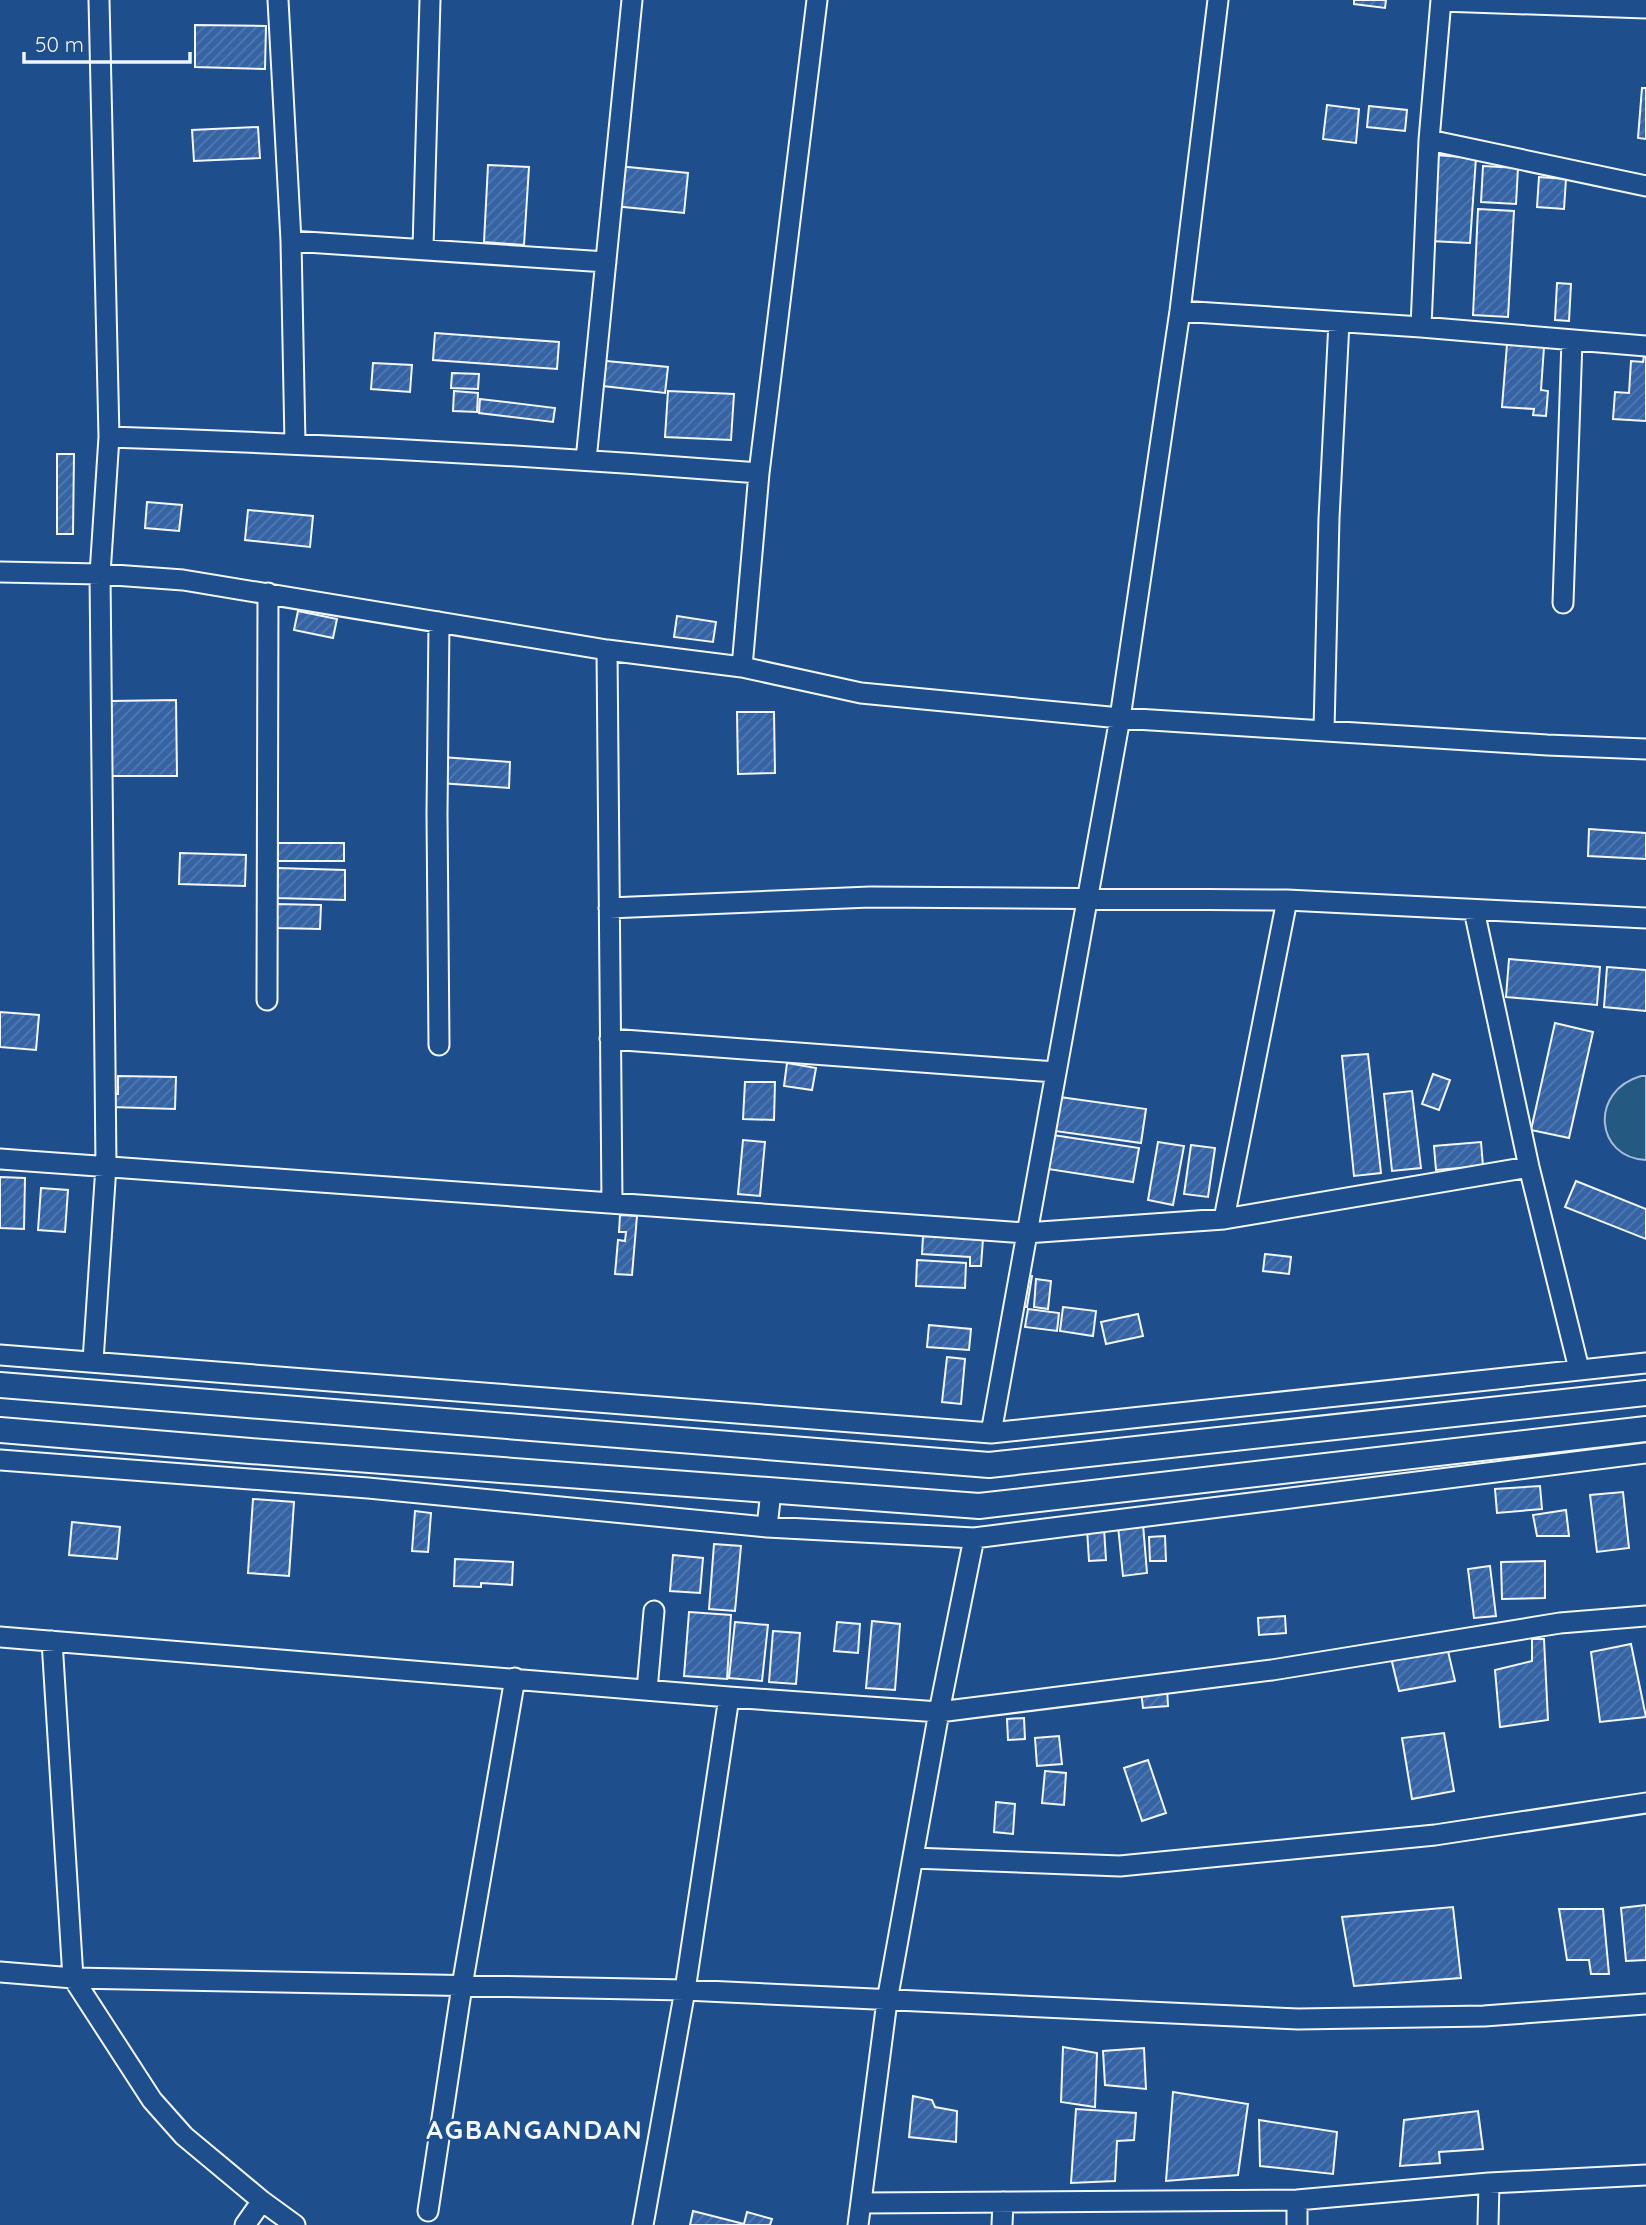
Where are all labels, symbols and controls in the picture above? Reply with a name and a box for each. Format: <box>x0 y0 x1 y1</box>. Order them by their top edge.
scale bar <box>24 21 191 65</box>
text: 50 m <box>35 31 84 57</box>
district label: AGBANGANDAN <box>426 2113 644 2146</box>

